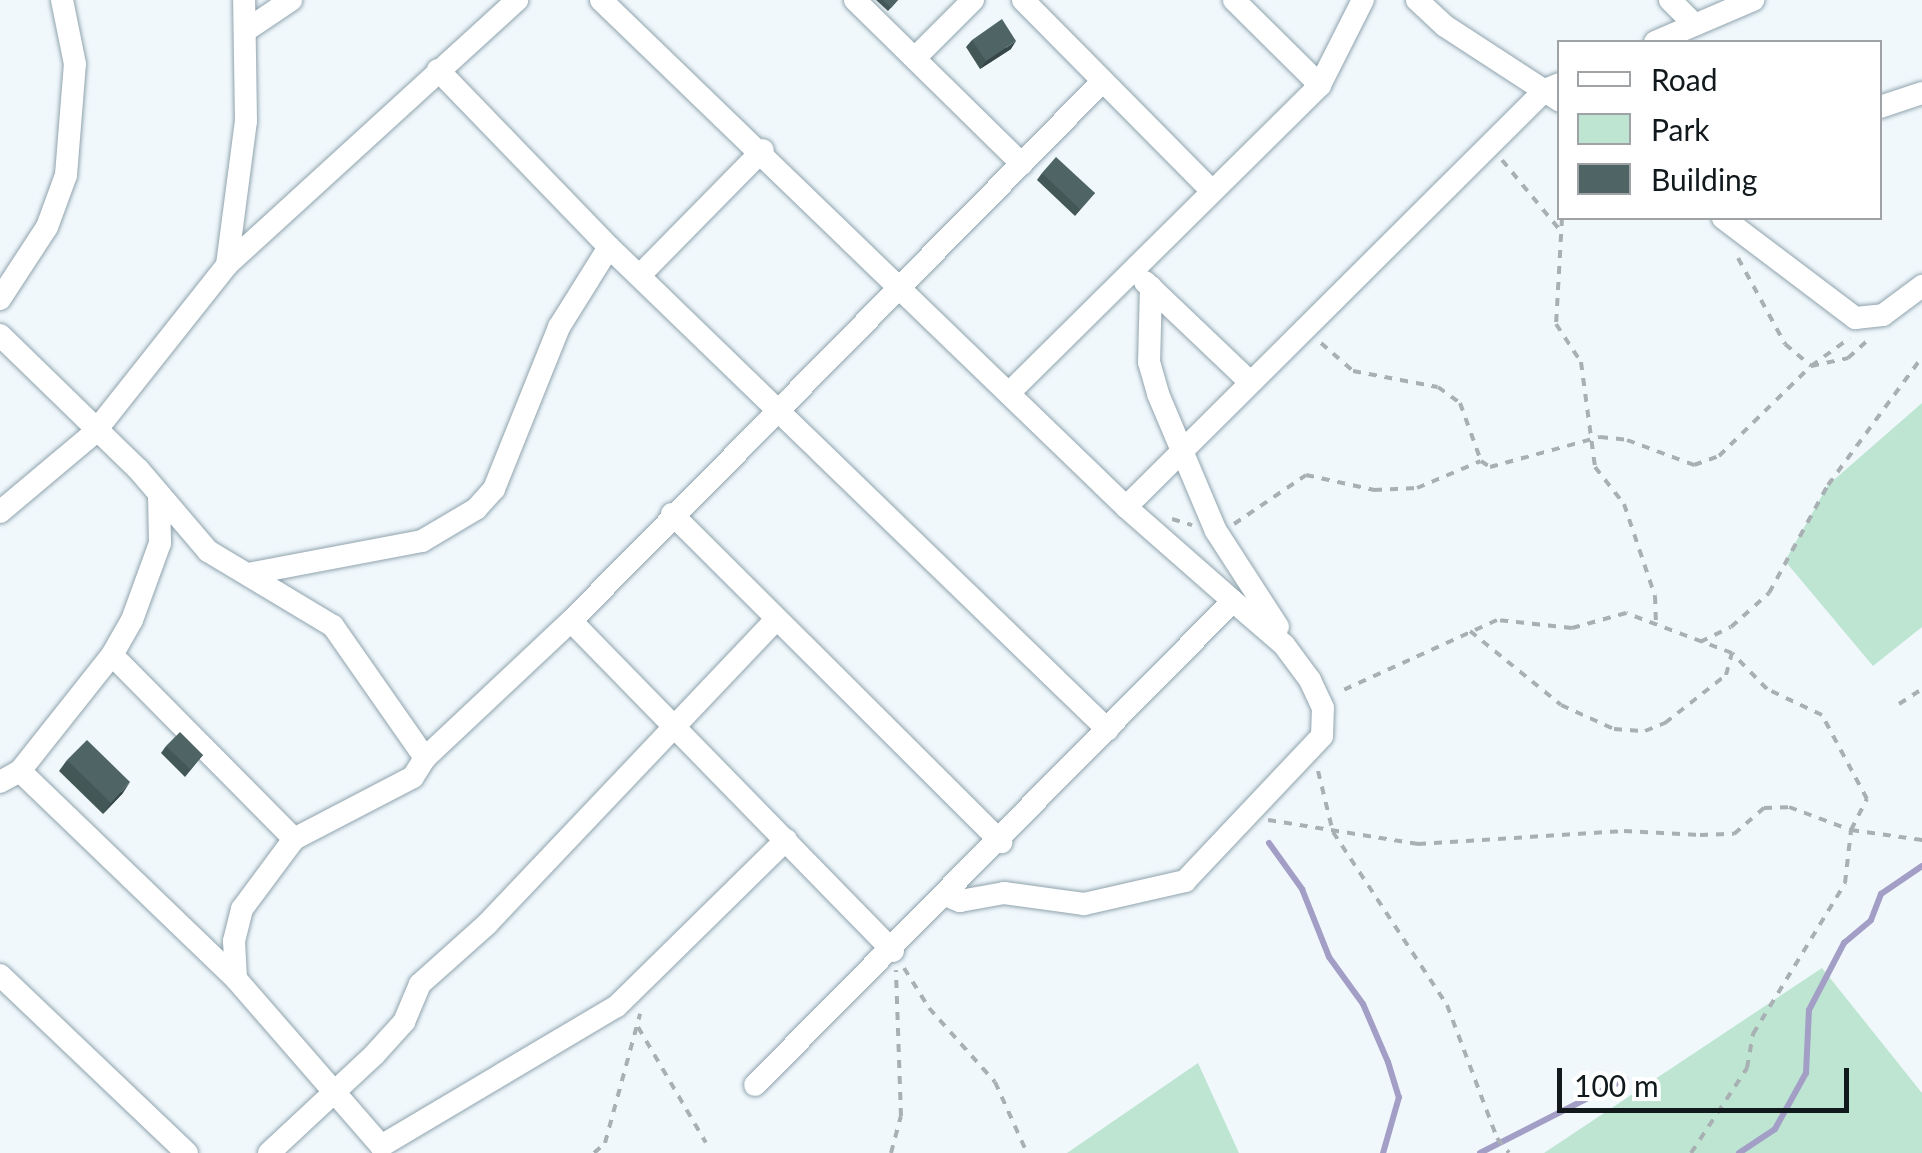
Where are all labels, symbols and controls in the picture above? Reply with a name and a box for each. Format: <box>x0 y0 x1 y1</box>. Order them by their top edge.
legend <box>1557 40 1882 220</box>
text: Road <box>1651 61 1718 97</box>
text: Park <box>1651 111 1710 147</box>
text: Building <box>1651 161 1757 197</box>
scale bar <box>1562 1048 1854 1110</box>
text: 100 m <box>1574 1067 1659 1103</box>

